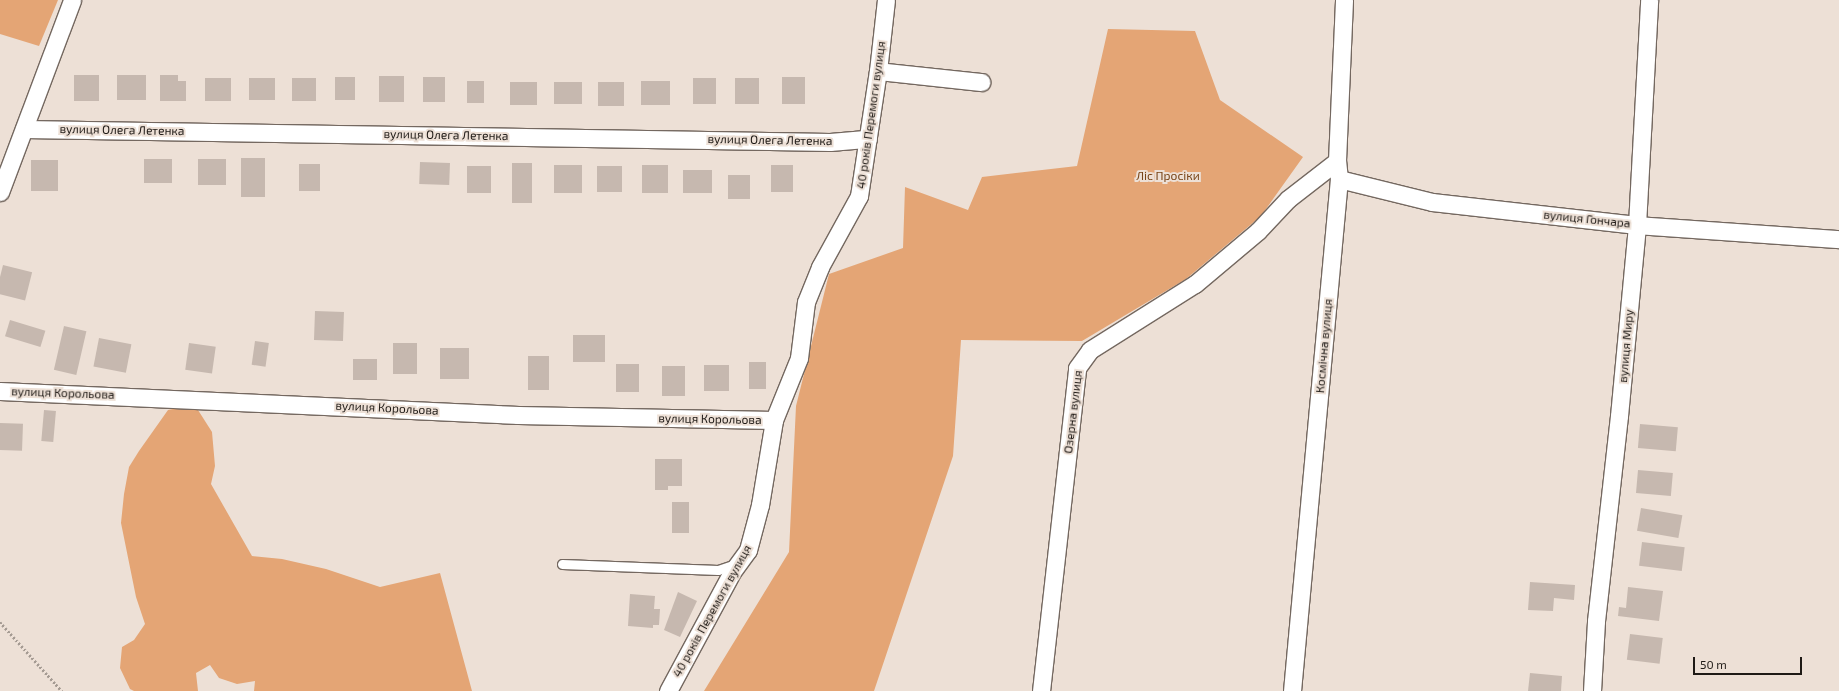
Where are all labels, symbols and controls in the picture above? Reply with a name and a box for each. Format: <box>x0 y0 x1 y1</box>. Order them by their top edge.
street label: 40 років Перемоги вулиця <box>854 40 888 190</box>
street label: вулиця Олега Летенка <box>59 122 185 138</box>
street label: вулиця Олега Летенка <box>383 127 509 143</box>
street label: вулиця Олега Летенка <box>707 132 833 148</box>
park label: Ліс Просіки <box>1136 169 1200 183</box>
street label: вулиця Гончара <box>1543 207 1631 231</box>
street label: Космічна вулиця <box>1313 298 1335 394</box>
street label: вулиця Миру <box>1616 309 1636 383</box>
street label: Озерна вулиця <box>1061 370 1085 454</box>
street label: вулиця Корольова <box>11 384 115 402</box>
street label: вулиця Корольова <box>335 398 439 418</box>
street label: вулиця Корольова <box>658 411 762 427</box>
street label: 40 років Перемоги вулиця <box>670 542 754 680</box>
scale bar <box>1695 649 1804 675</box>
text: 50 m <box>1700 657 1727 671</box>

